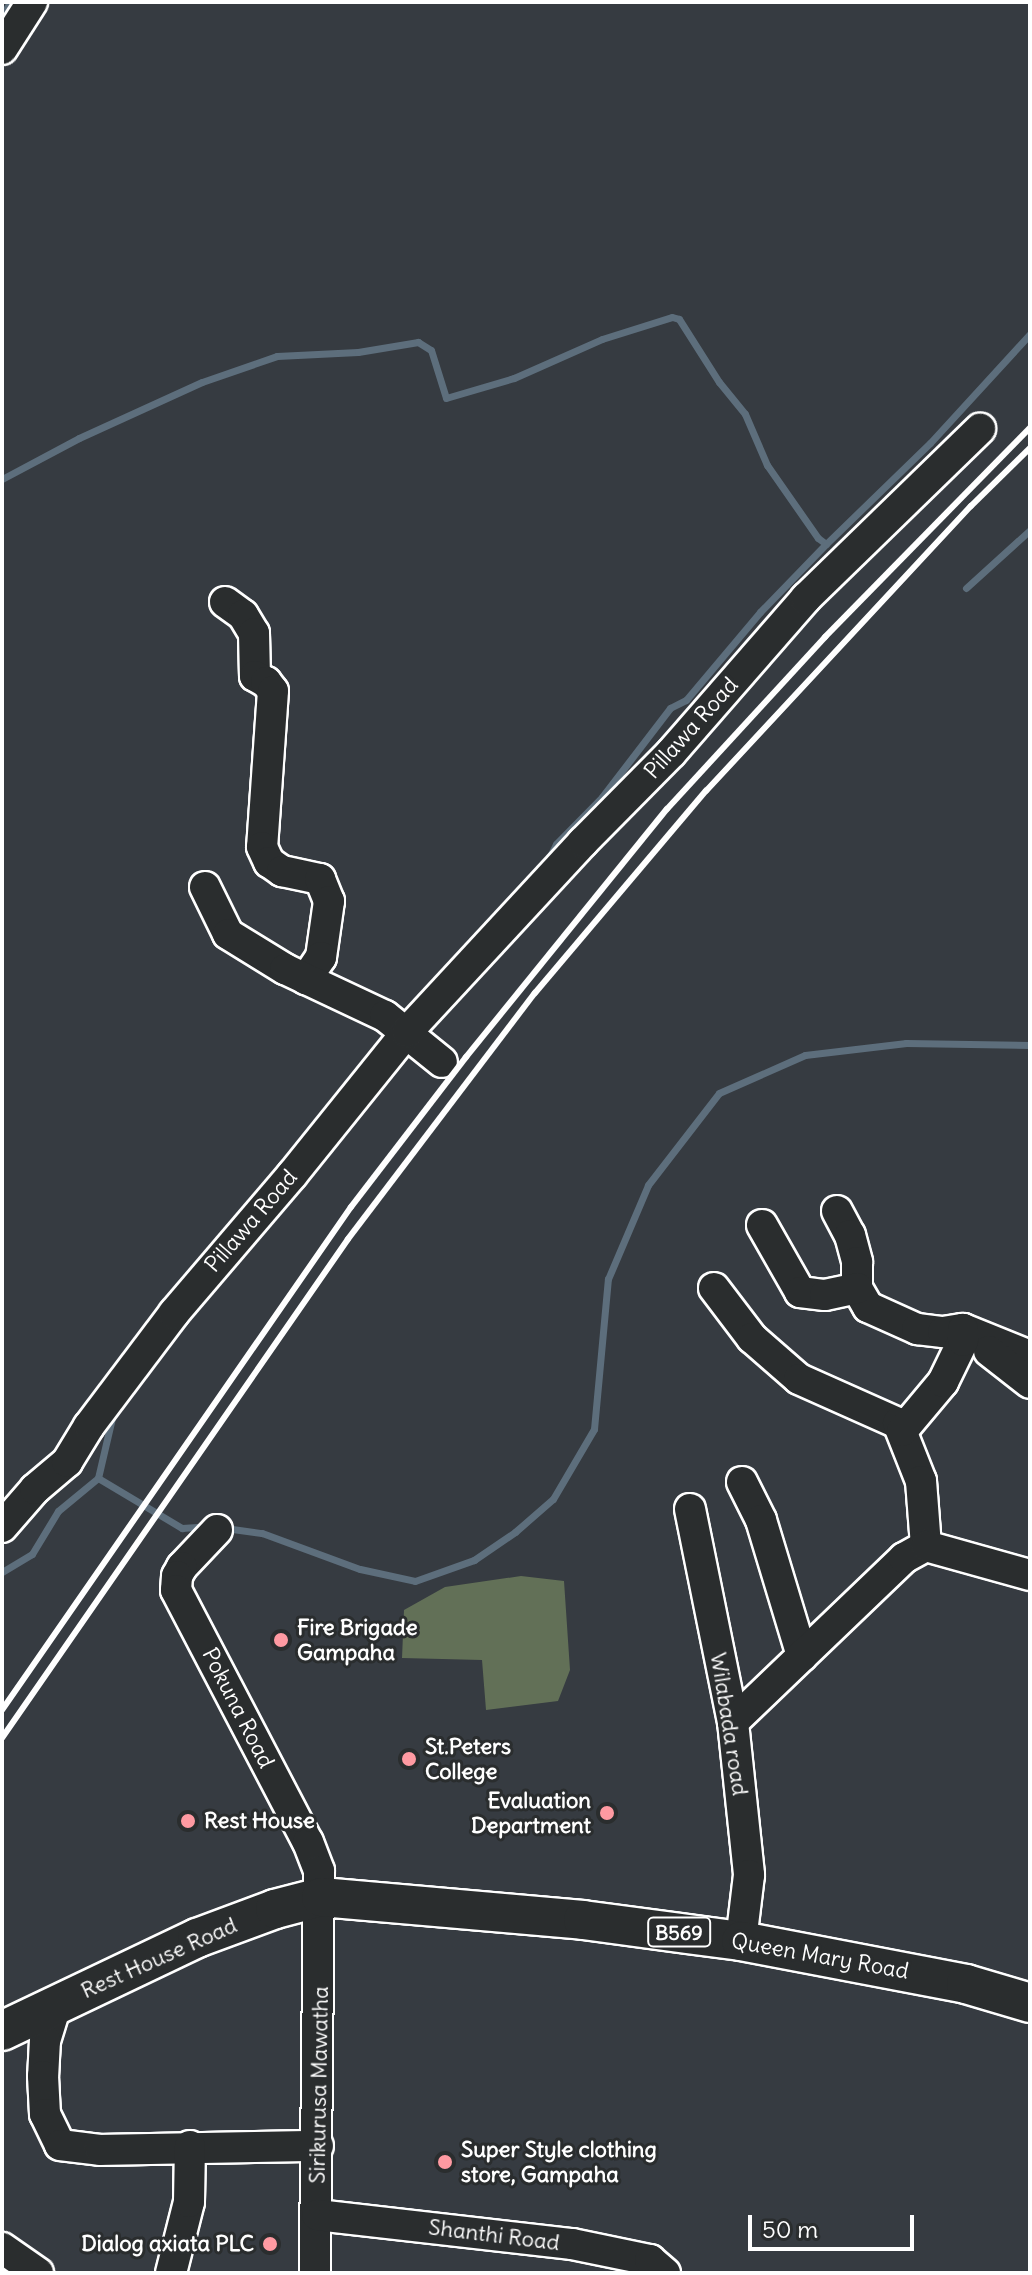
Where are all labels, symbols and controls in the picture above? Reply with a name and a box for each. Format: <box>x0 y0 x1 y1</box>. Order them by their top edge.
street label: Pillawa Road <box>639 672 743 784</box>
street label: Pillawa Road <box>199 1164 303 1278</box>
place label: Fire Brigade Gampaha <box>297 1614 418 1666</box>
marker: Fire Brigade Gampaha <box>272 1631 290 1649</box>
street label: Pokuna Road <box>196 1644 280 1772</box>
street label: Wilabada road <box>705 1651 753 1797</box>
place label: St.Peters College <box>425 1733 511 1784</box>
marker: St.Peters College <box>400 1750 418 1768</box>
place label: Evaluation Department <box>471 1787 591 1838</box>
marker: Evaluation Department <box>598 1804 616 1822</box>
place label: Rest House <box>204 1808 315 1834</box>
marker: Rest House <box>179 1812 197 1830</box>
street label: Rest House Road <box>77 1912 241 2004</box>
road number: B569 <box>647 1916 711 1948</box>
street label: Queen Mary Road <box>729 1927 911 1985</box>
street label: Sirikurusa Mawatha <box>304 1986 334 2184</box>
place label: Super Style clothing store, Gampaha <box>461 2136 657 2188</box>
marker: Super Style clothing store, Gampaha <box>436 2153 454 2171</box>
scale bar <box>752 2199 918 2249</box>
street label: Shanthi Road <box>427 2214 561 2256</box>
text: 50 m <box>762 2214 818 2244</box>
place label: Dialog axiata PLC <box>81 2231 254 2257</box>
marker: Dialog axiata PLC <box>261 2235 279 2253</box>

